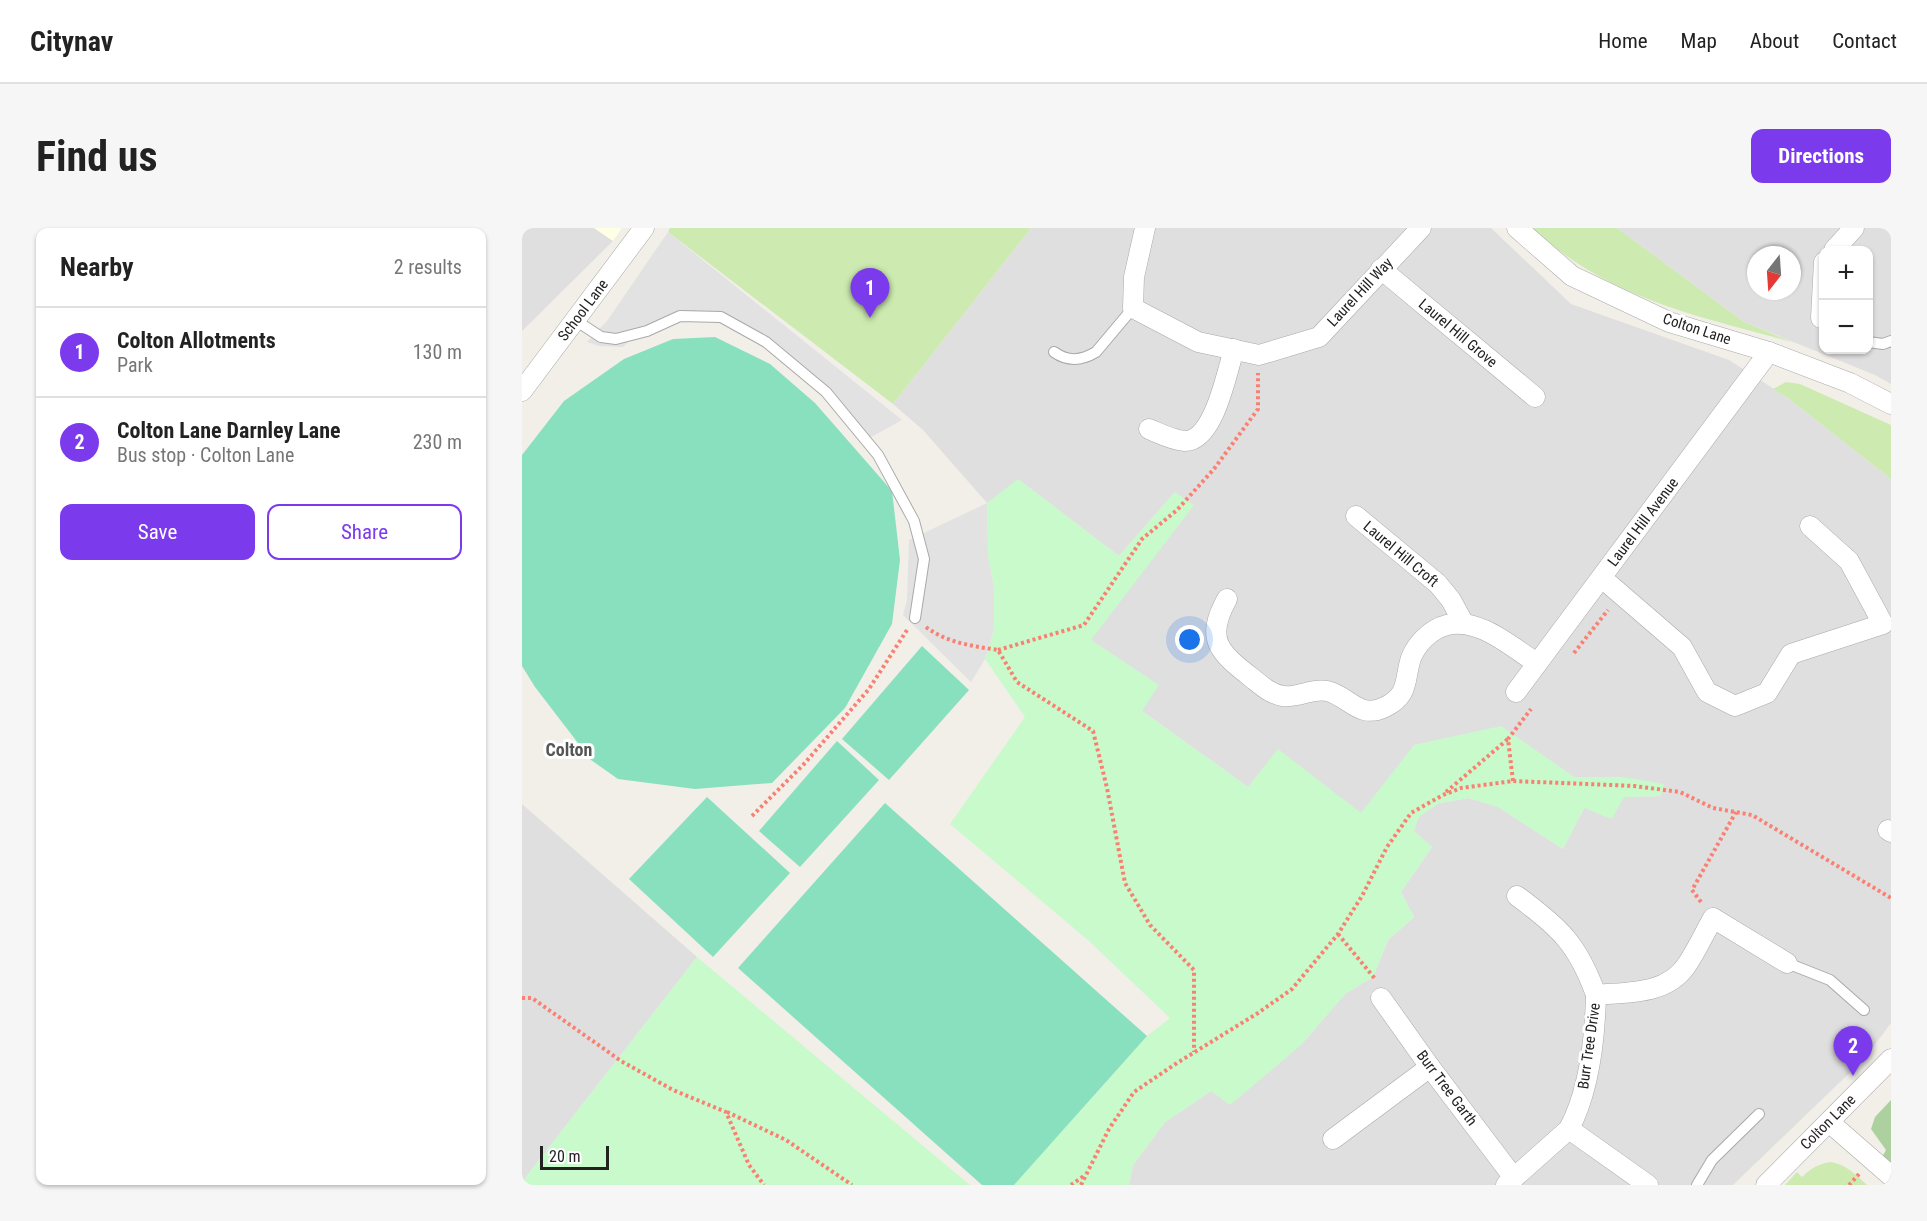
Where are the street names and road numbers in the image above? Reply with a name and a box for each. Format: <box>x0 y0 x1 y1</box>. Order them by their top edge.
street label: Laurel Hill Way <box>1324 254 1396 330</box>
street label: School Lane <box>554 276 612 344</box>
street label: Laurel Hill Grove <box>1415 295 1501 371</box>
street label: Colton Lane <box>1661 310 1733 348</box>
street label: Laurel Hill Avenue <box>1604 474 1682 570</box>
street label: Laurel Hill Croft <box>1360 517 1442 591</box>
street label: Burr Tree Drive <box>1574 1002 1604 1090</box>
street label: Burr Tree Garth <box>1413 1047 1481 1129</box>
street label: Colton Lane <box>1797 1091 1859 1153</box>

